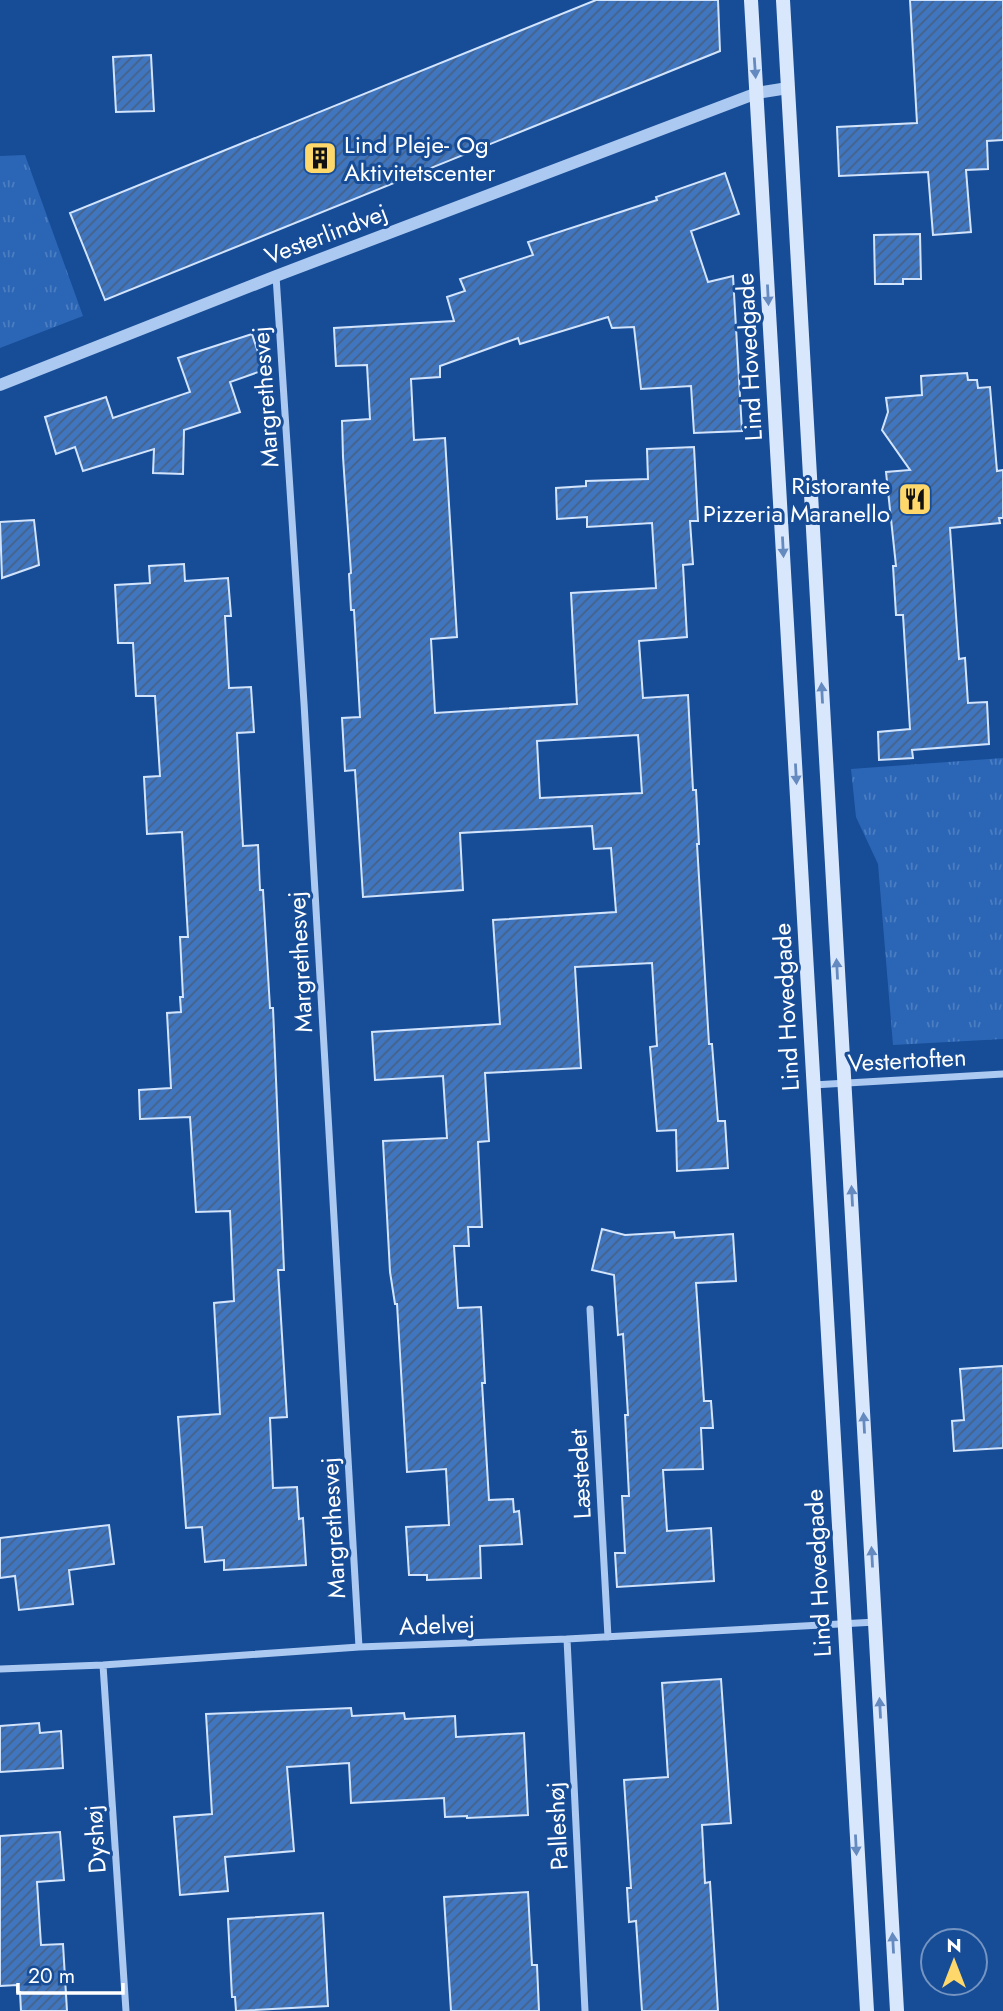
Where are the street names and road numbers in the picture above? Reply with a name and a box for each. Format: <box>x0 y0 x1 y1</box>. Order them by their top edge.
street label: Vesterlindvej <box>260 195 392 273</box>
street label: Lind Hovedgade <box>727 272 771 442</box>
street label: Margrethesvej <box>243 325 287 469</box>
street label: Margrethesvej <box>279 890 321 1034</box>
street label: Lind Hovedgade <box>764 922 808 1092</box>
street label: Vestertoften <box>847 1039 967 1081</box>
street label: Læstedet <box>560 1428 600 1520</box>
street label: Margrethesvej <box>312 1456 354 1600</box>
street label: Lind Hovedgade <box>796 1488 840 1658</box>
street label: Adelvej <box>398 1606 476 1644</box>
street label: Palleshøj <box>537 1781 577 1871</box>
street label: Dyshøj <box>75 1804 115 1874</box>

